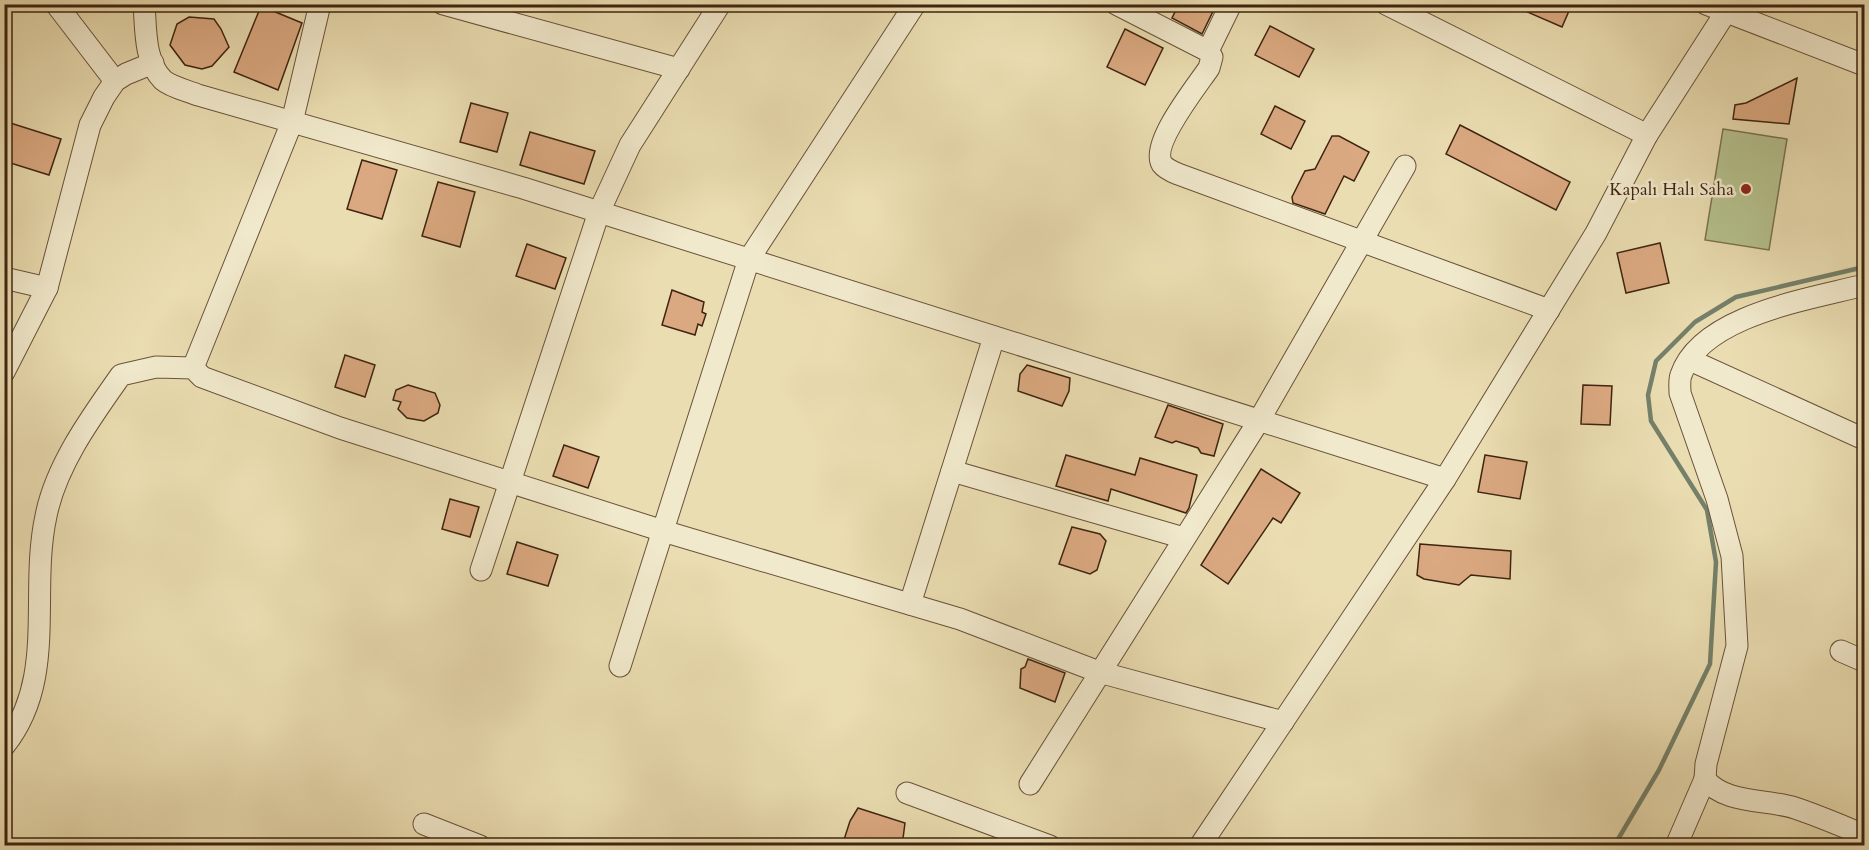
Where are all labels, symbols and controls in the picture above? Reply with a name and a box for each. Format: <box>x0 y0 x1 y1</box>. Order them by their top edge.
place label: Kapalı Halı Saha <box>1609 177 1734 202</box>
marker: Kapalı Halı Saha <box>1739 182 1753 196</box>

